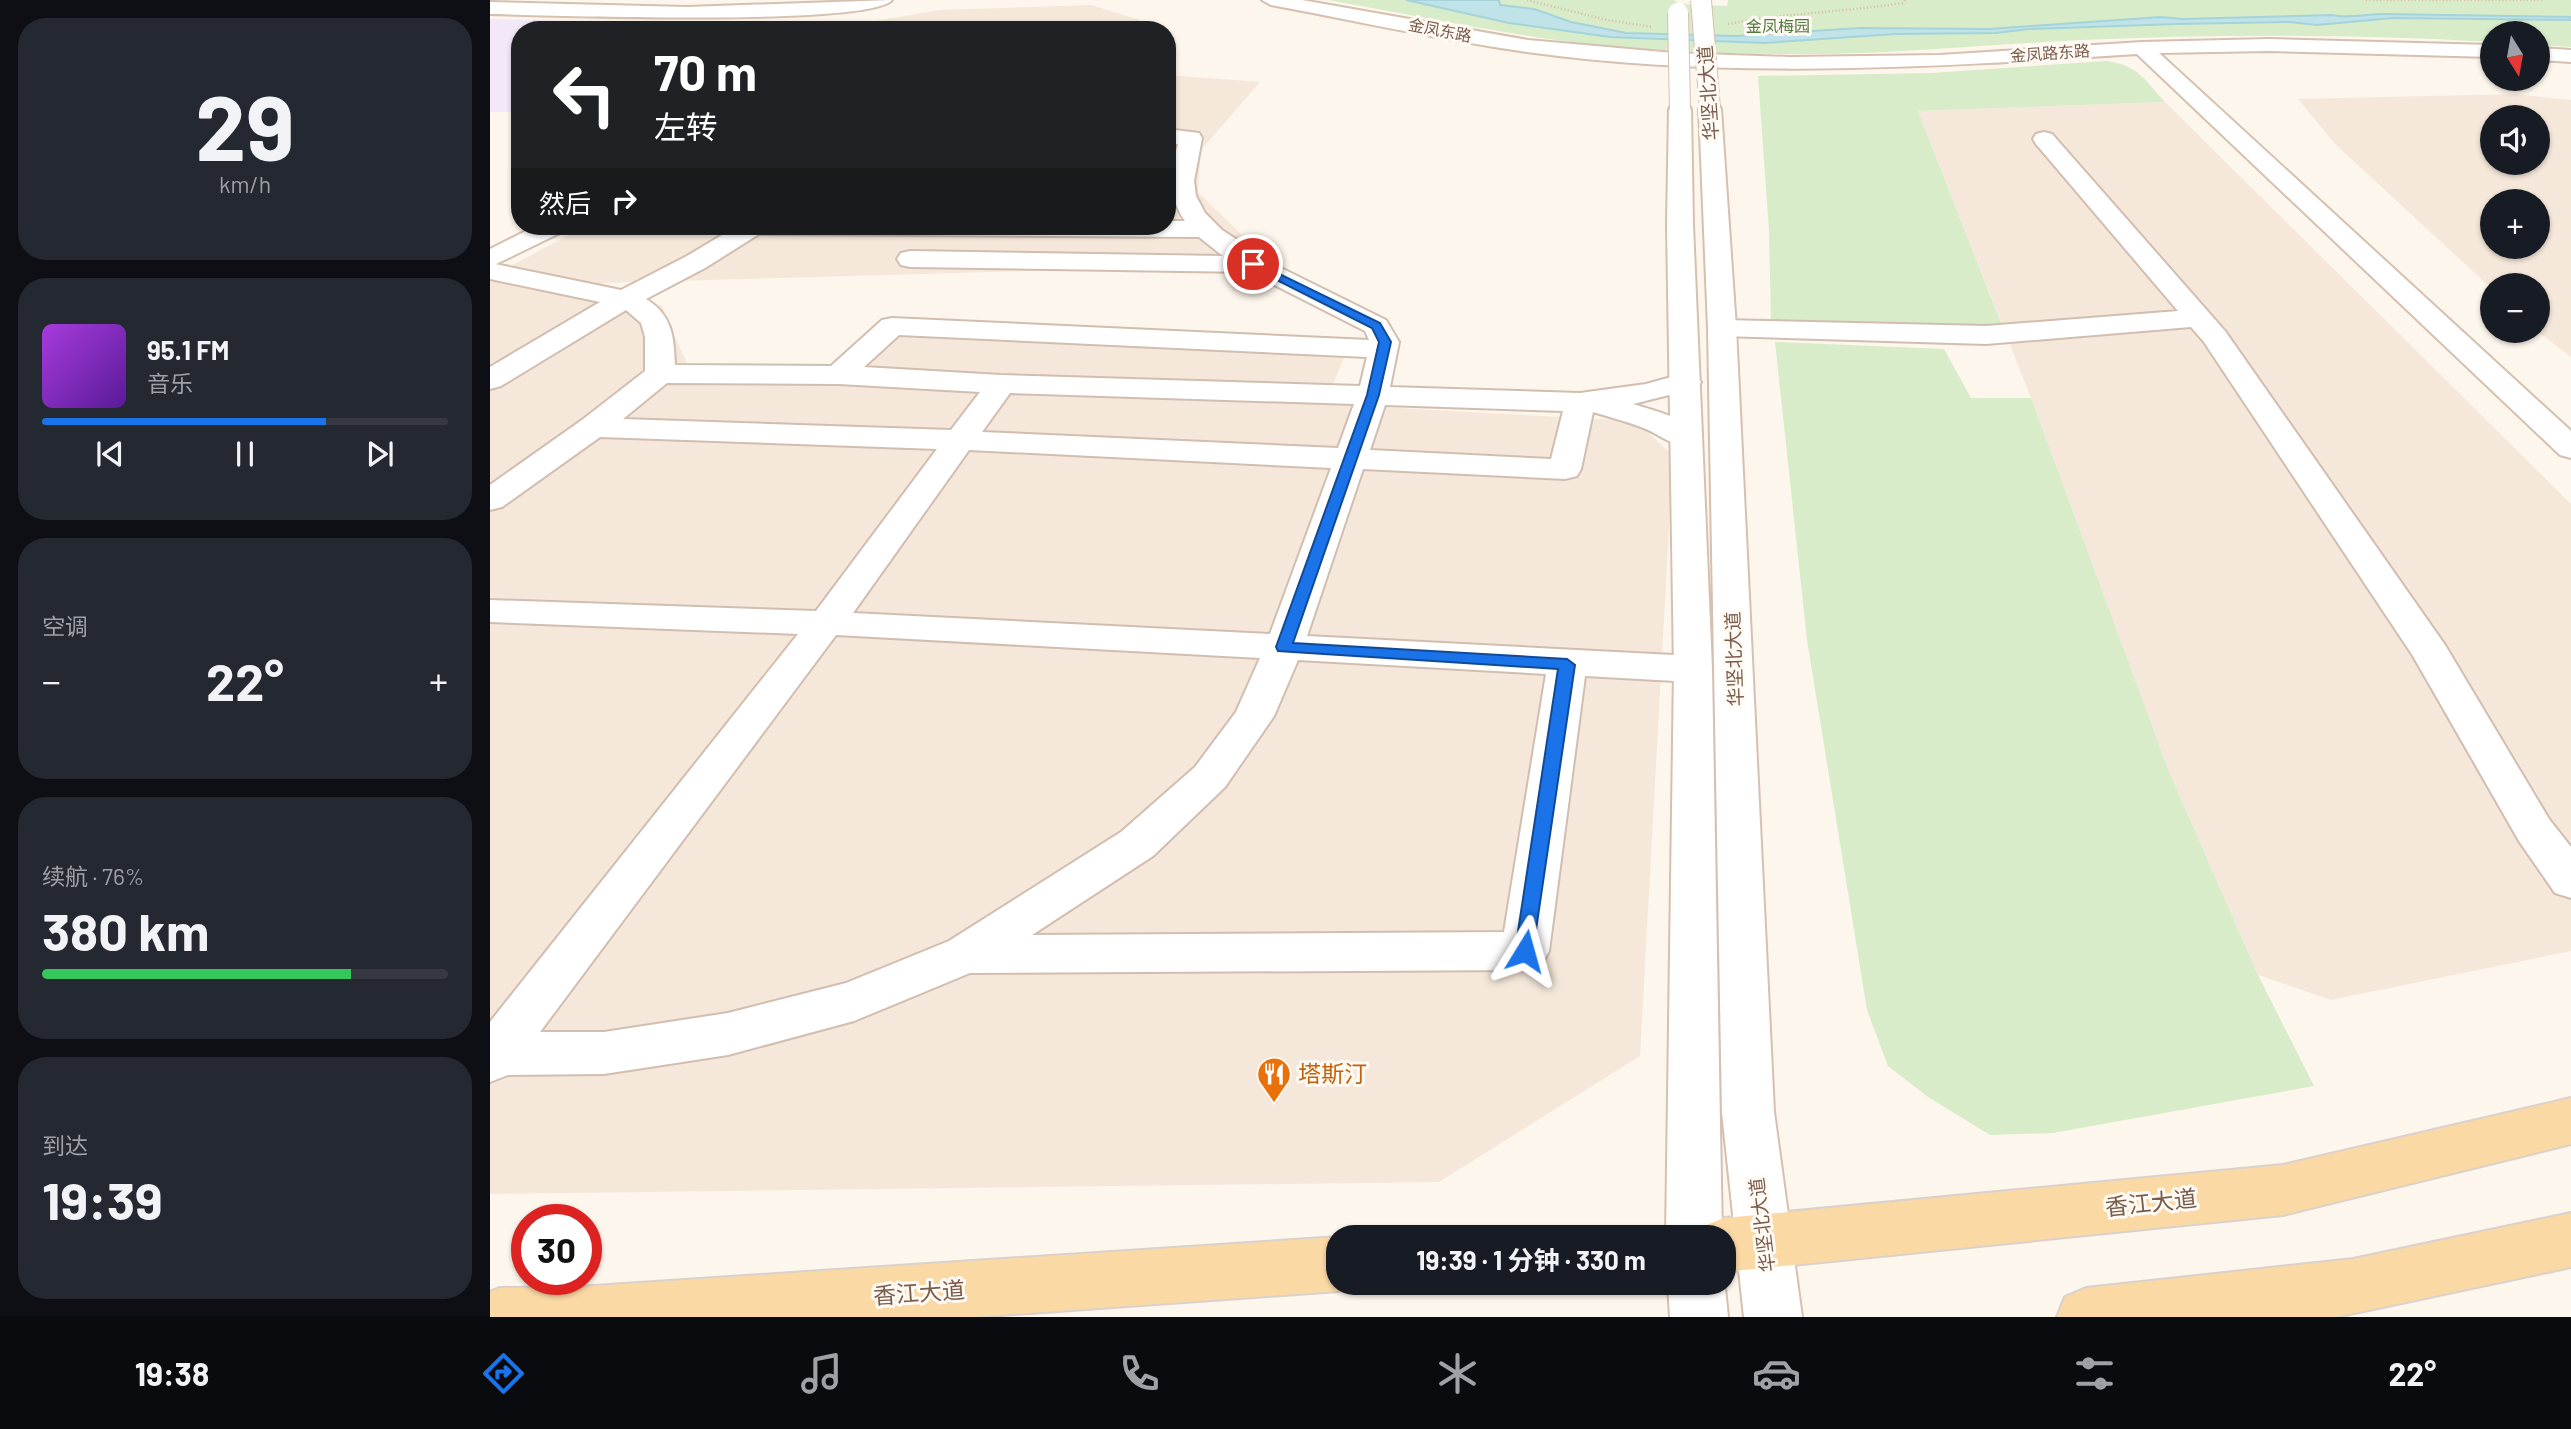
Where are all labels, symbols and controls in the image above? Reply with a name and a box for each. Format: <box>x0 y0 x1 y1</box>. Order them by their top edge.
street label: 金凤东路 <box>1407 14 1473 45</box>
park label: 金凤梅园 <box>1746 16 1810 35</box>
north arrow <box>2480 21 2550 91</box>
map controls <box>2480 21 2550 343</box>
street label: 金凤路东路 <box>2009 40 2091 65</box>
text: 70 m <box>654 42 757 101</box>
street label: 华坚北大道 <box>1693 45 1722 141</box>
icon: left <box>539 49 630 140</box>
text: 29 <box>195 70 295 179</box>
button: sound <box>2480 105 2550 175</box>
text: 左转 <box>654 107 718 145</box>
text: km/h <box>219 170 271 198</box>
icon: right <box>605 182 643 220</box>
text: 然后 <box>539 187 591 218</box>
button: + <box>2480 189 2550 259</box>
pin <box>1223 234 1283 294</box>
icon: arrive <box>1234 245 1272 283</box>
button: − <box>2480 273 2550 343</box>
text: 95.1 FM <box>147 334 229 365</box>
text: 音乐 <box>147 369 193 397</box>
icon: previous <box>91 435 129 473</box>
icon: pause <box>226 435 264 473</box>
icon: next <box>361 435 399 473</box>
street label: 华坚北大道 <box>1720 611 1747 707</box>
text: 空调 <box>42 612 88 640</box>
text: 22° <box>206 649 284 711</box>
text: − <box>42 657 61 703</box>
text: + <box>429 657 448 703</box>
text: 续航 · 76% <box>42 862 144 890</box>
text: 380 km <box>42 899 209 961</box>
position arrow <box>1488 914 1562 988</box>
restaurant icon: 塔斯汀 <box>1255 1055 1293 1104</box>
place label: 塔斯汀 <box>1298 1059 1367 1087</box>
text: 到达 <box>42 1131 88 1159</box>
text: 19:39 <box>42 1168 163 1230</box>
street label: 华坚北大道 <box>1744 1177 1779 1274</box>
street label: 香江大道 <box>2104 1183 2198 1221</box>
speed limit sign: 30 <box>511 1204 602 1295</box>
text: 19:39 · 1 分钟 · 330 m <box>1416 1244 1646 1275</box>
street label: 香江大道 <box>872 1275 966 1309</box>
icon: directions <box>479 1349 528 1398</box>
icon: music <box>797 1349 846 1398</box>
icon: phone <box>1115 1349 1164 1398</box>
icon: climate <box>1433 1349 1482 1398</box>
icon: car <box>1752 1349 1801 1398</box>
icon: filters <box>2070 1349 2119 1398</box>
text: 19:38 <box>135 1354 209 1392</box>
text: 22° <box>2388 1354 2436 1392</box>

